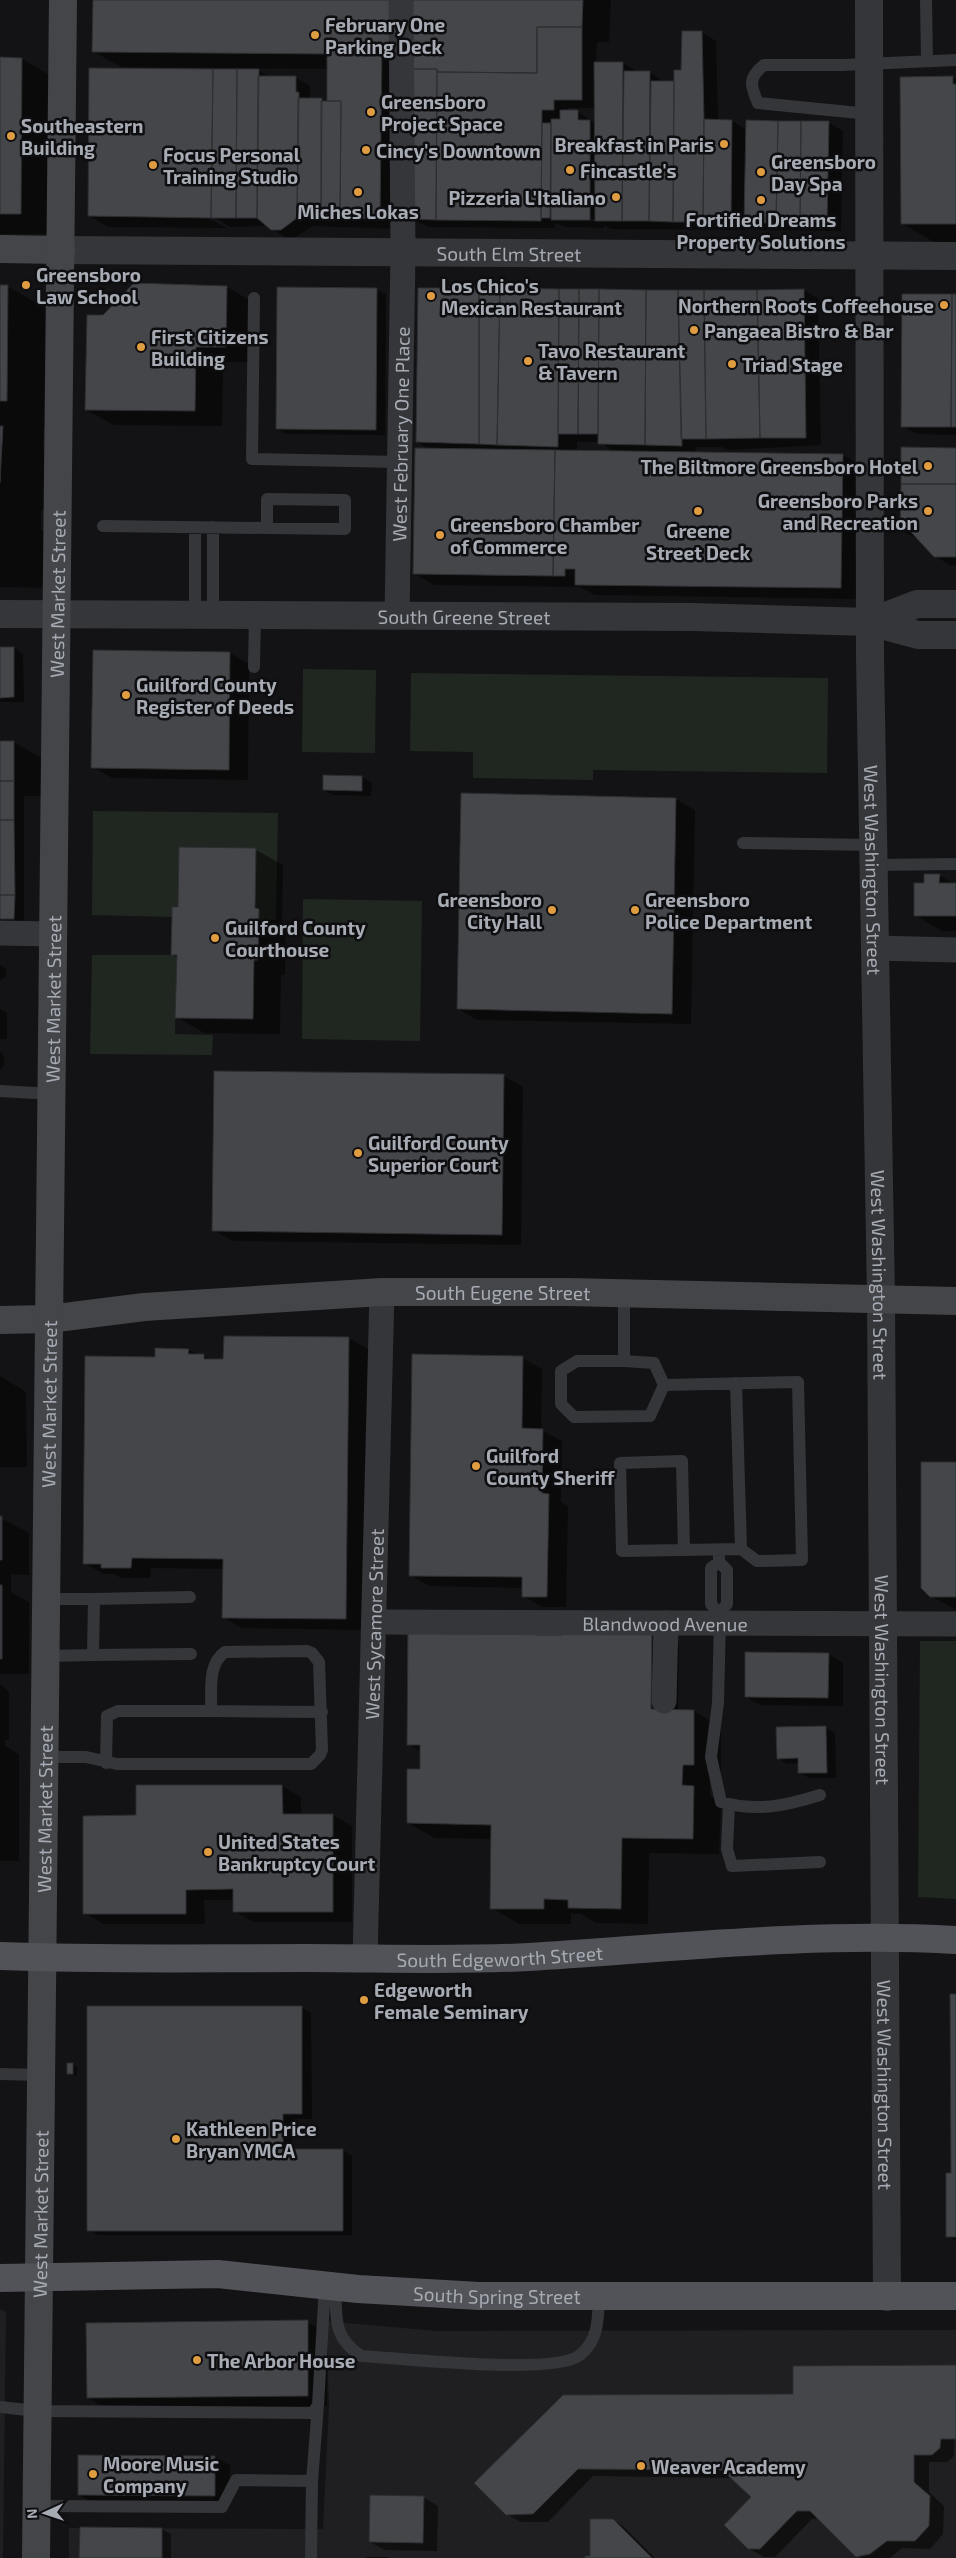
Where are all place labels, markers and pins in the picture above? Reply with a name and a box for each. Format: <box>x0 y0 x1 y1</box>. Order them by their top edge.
place label: February One Parking Deck <box>325 13 446 58</box>
marker: February One Parking Deck <box>309 29 321 41</box>
place label: Greensboro Project Space <box>381 90 503 135</box>
marker: Greensboro Project Space <box>365 106 377 118</box>
place label: Southeastern Building <box>21 114 144 159</box>
marker: Southeastern Building <box>5 130 17 142</box>
place label: Breakfast in Paris <box>555 133 714 156</box>
marker: Breakfast in Paris <box>718 138 730 150</box>
place label: Cincy's Downtown <box>376 139 541 163</box>
place label: Focus Personal Training Studio <box>163 143 301 188</box>
marker: Cincy's Downtown <box>360 144 372 156</box>
place label: Greensboro Day Spa <box>771 150 876 196</box>
marker: Focus Personal Training Studio <box>147 159 159 171</box>
place label: Fincastle's <box>580 159 677 182</box>
marker: Fincastle's <box>564 164 576 176</box>
marker: Greensboro Day Spa <box>755 166 767 178</box>
marker: Miches Lokas <box>352 186 364 198</box>
place label: Pizzeria L'Italiano <box>449 186 606 209</box>
marker: Pizzeria L'Italiano <box>610 191 622 203</box>
marker: Fortified Dreams Property Solutions <box>755 194 767 206</box>
place label: Miches Lokas <box>297 200 419 223</box>
place label: Fortified Dreams Property Solutions <box>677 208 845 254</box>
place label: Greensboro Law School <box>36 263 141 308</box>
place label: Los Chico's Mexican Restaurant <box>441 274 622 319</box>
marker: Greensboro Law School <box>20 279 32 291</box>
marker: Los Chico's Mexican Restaurant <box>425 290 437 302</box>
place label: Northern Roots Coffeehouse <box>678 294 934 317</box>
marker: Northern Roots Coffeehouse <box>938 299 950 311</box>
place label: Pangaea Bistro & Bar <box>704 319 894 342</box>
marker: Pangaea Bistro & Bar <box>688 324 700 336</box>
place label: First Citizens Building <box>151 325 269 370</box>
place label: Tavo Restaurant & Tavern <box>538 339 686 384</box>
marker: First Citizens Building <box>135 341 147 353</box>
place label: Triad Stage <box>742 353 843 376</box>
marker: Tavo Restaurant & Tavern <box>522 355 534 367</box>
marker: Triad Stage <box>726 358 738 370</box>
place label: The Biltmore Greensboro Hotel <box>640 455 919 478</box>
marker: The Biltmore Greensboro Hotel <box>922 460 934 472</box>
place label: Greensboro Parks and Recreation <box>758 489 918 534</box>
marker: Greene Street Deck <box>692 505 704 517</box>
marker: Greensboro Parks and Recreation <box>922 505 934 517</box>
place label: Greensboro Chamber of Commerce <box>450 513 639 558</box>
place label: Greene Street Deck <box>646 519 750 564</box>
marker: Greensboro Chamber of Commerce <box>434 529 446 541</box>
place label: Guilford County Register of Deeds <box>136 673 294 718</box>
marker: Guilford County Register of Deeds <box>120 689 132 701</box>
place label: Greensboro City Hall <box>437 888 543 934</box>
place label: Greensboro Police Department <box>645 888 812 933</box>
marker: Greensboro City Hall <box>546 904 558 916</box>
marker: Greensboro Police Department <box>629 904 641 916</box>
place label: Guilford County Courthouse <box>225 916 366 961</box>
marker: Guilford County Courthouse <box>209 932 221 944</box>
place label: Guilford County Superior Court <box>368 1131 509 1176</box>
marker: Guilford County Superior Court <box>352 1147 364 1159</box>
place label: Guilford County Sheriff <box>486 1444 615 1490</box>
marker: Guilford County Sheriff <box>470 1460 482 1472</box>
place label: United States Bankruptcy Court <box>218 1830 375 1876</box>
marker: United States Bankruptcy Court <box>202 1846 214 1858</box>
place label: Edgeworth Female Seminary <box>374 1978 529 2024</box>
marker: Edgeworth Female Seminary <box>358 1994 370 2006</box>
place label: Kathleen Price Bryan YMCA <box>186 2117 317 2163</box>
marker: Kathleen Price Bryan YMCA <box>170 2133 182 2145</box>
place label: The Arbor House <box>207 2349 356 2372</box>
marker: The Arbor House <box>191 2354 203 2366</box>
place label: Moore Music Company <box>103 2452 220 2498</box>
place label: Weaver Academy <box>651 2455 806 2479</box>
marker: Weaver Academy <box>635 2460 647 2472</box>
marker: Moore Music Company <box>87 2468 99 2480</box>

